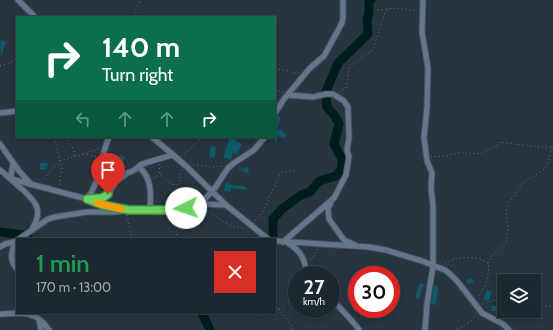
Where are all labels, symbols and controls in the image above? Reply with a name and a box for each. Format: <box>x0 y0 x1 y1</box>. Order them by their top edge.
text: 140 m <box>102 30 180 64</box>
icon: right <box>36 32 88 84</box>
text: Turn right <box>102 64 173 86</box>
icon: left <box>72 108 94 130</box>
icon: ahead <box>114 108 136 130</box>
icon: ahead <box>156 108 178 130</box>
icon: right <box>198 108 220 130</box>
pin <box>91 153 125 194</box>
icon: arrive <box>97 159 119 181</box>
position arrow <box>165 187 207 229</box>
text: 1 min <box>36 249 90 278</box>
button: close <box>214 251 256 293</box>
speed limit sign: 30 <box>348 266 400 318</box>
map controls <box>497 274 541 318</box>
button: layers <box>497 274 541 318</box>
text: 27 <box>304 275 324 299</box>
text: 170 m · 13:00 <box>36 279 111 295</box>
text: km/h <box>303 295 325 308</box>

